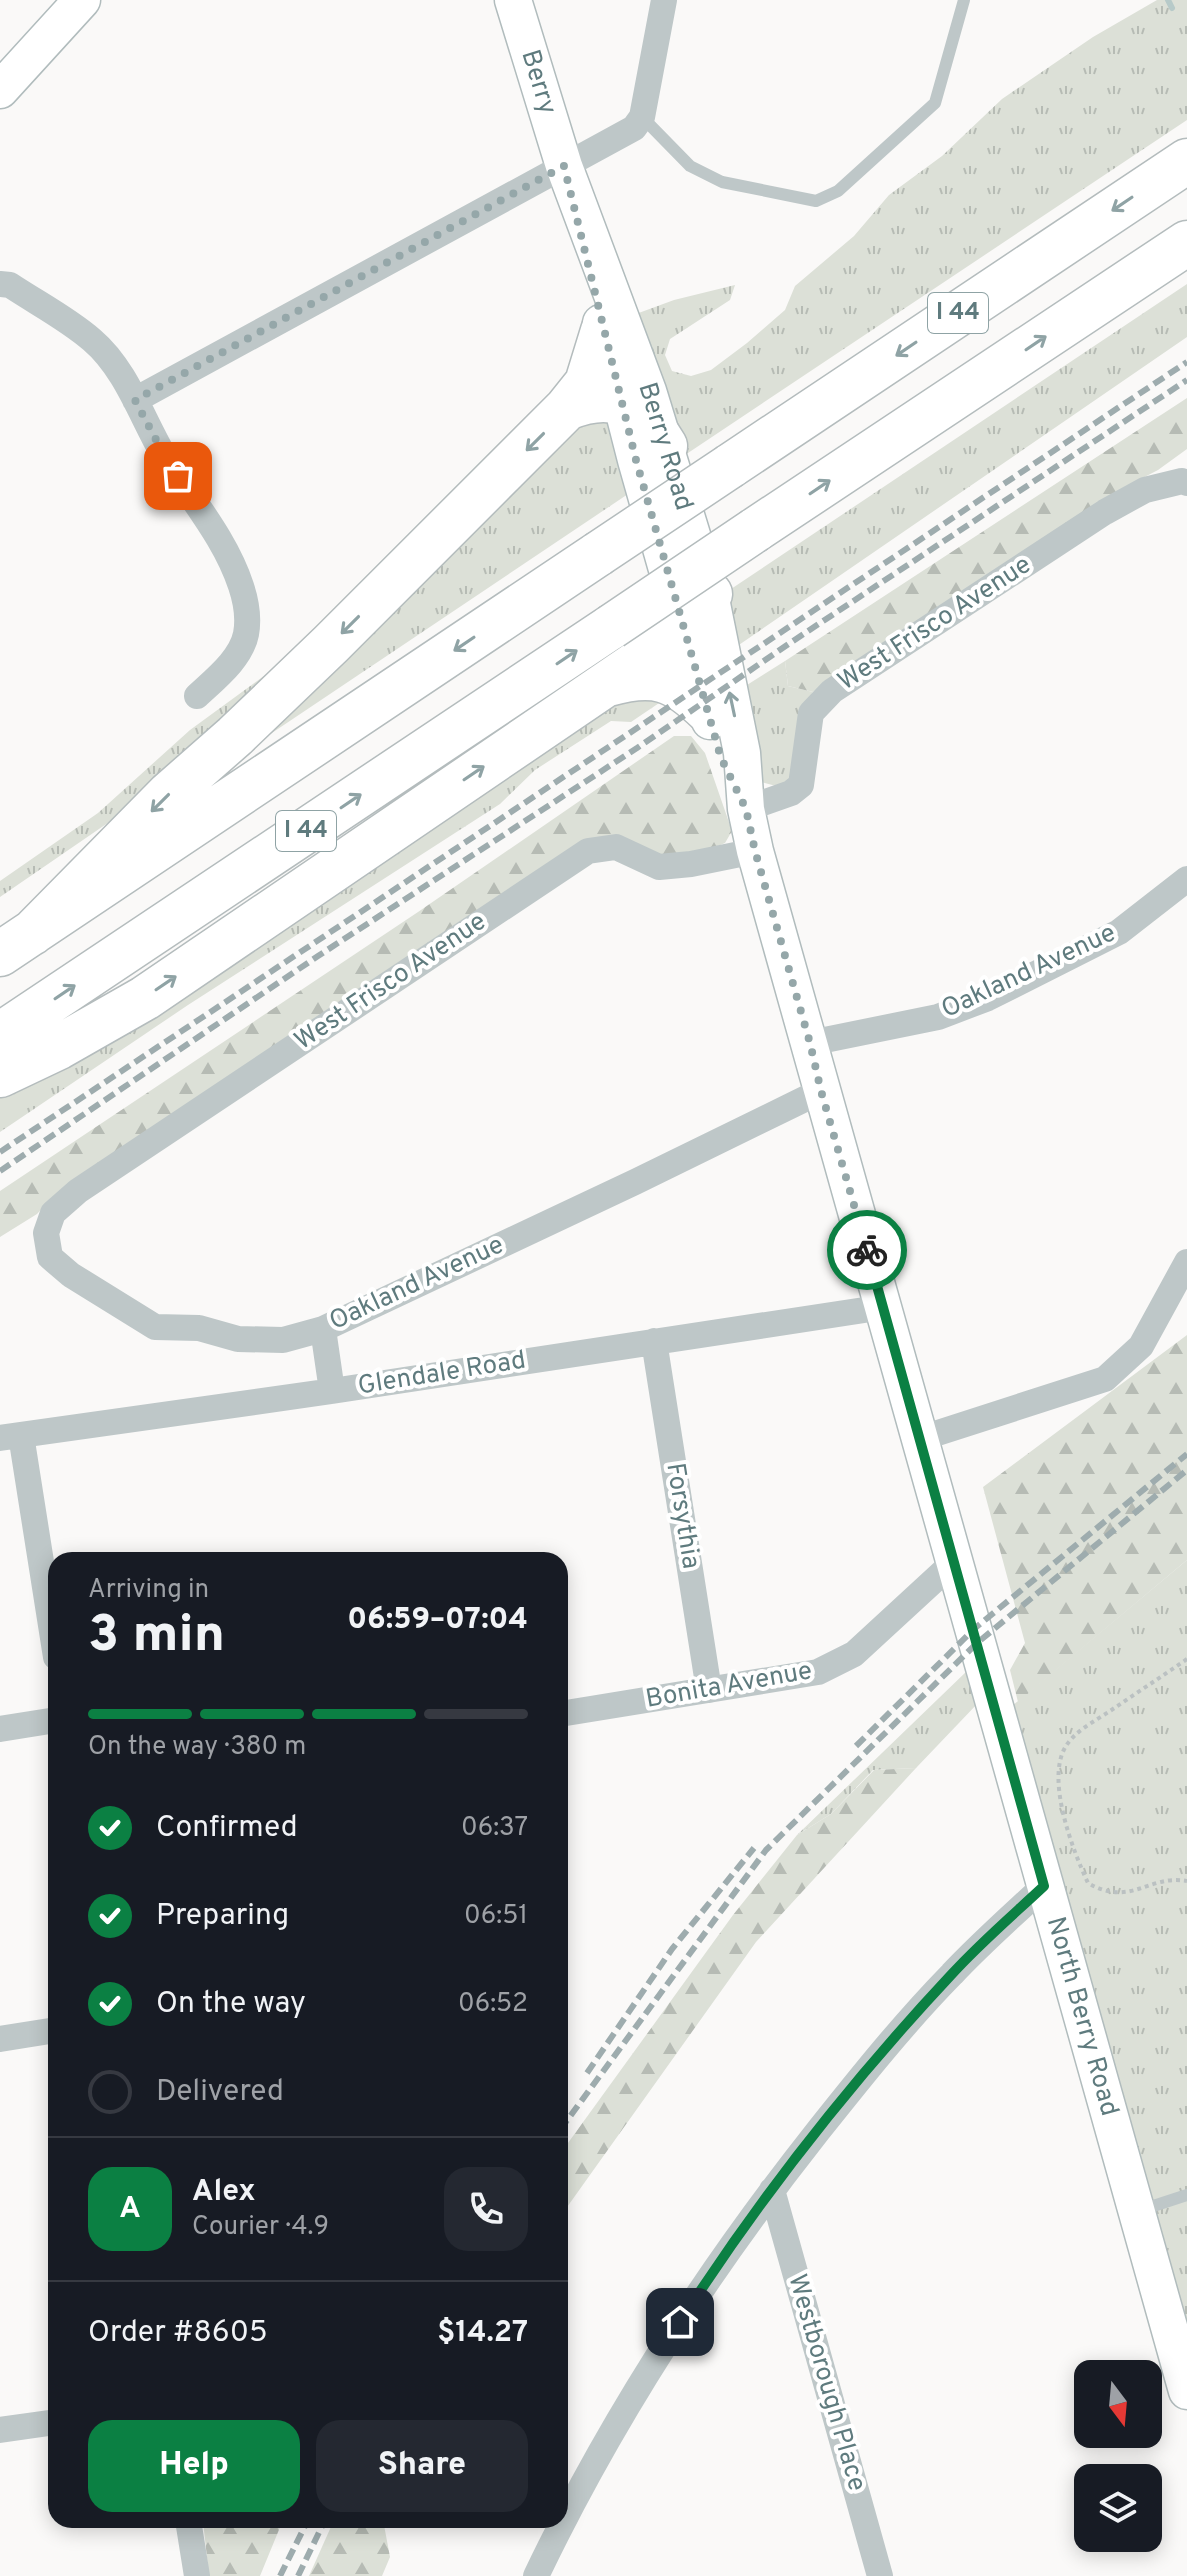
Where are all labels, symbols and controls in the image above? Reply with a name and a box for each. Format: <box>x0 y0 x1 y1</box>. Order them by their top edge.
street label: Berry <box>513 46 564 118</box>
one-way arrow <box>1111 197 1134 213</box>
road number: I 44 <box>928 293 988 333</box>
one-way arrow <box>1025 335 1047 351</box>
one-way arrow <box>895 340 917 357</box>
street label: Berry Road <box>630 379 700 515</box>
one-way arrow <box>526 432 545 451</box>
pin <box>144 442 212 510</box>
icon: bag <box>156 454 200 498</box>
one-way arrow <box>808 479 831 495</box>
street label: West Frisco Avenue <box>832 549 1038 699</box>
one-way arrow <box>341 615 360 634</box>
one-way arrow <box>453 636 475 653</box>
one-way arrow <box>555 648 578 664</box>
one-way arrow <box>724 692 739 717</box>
one-way arrow <box>462 765 485 781</box>
one-way arrow <box>151 793 170 812</box>
one-way arrow <box>339 793 362 809</box>
road number: I 44 <box>276 811 336 851</box>
street label: West Frisco Avenue <box>289 906 493 1058</box>
street label: Oakland Avenue <box>937 917 1121 1027</box>
one-way arrow <box>155 975 177 991</box>
one-way arrow <box>53 984 75 1000</box>
courier <box>827 1210 907 1290</box>
icon: bike <box>845 1228 889 1272</box>
street label: Oakland Avenue <box>325 1229 509 1339</box>
street label: Glendale Road <box>356 1344 528 1404</box>
street label: Forsythia <box>657 1461 707 1571</box>
text: Arriving in <box>88 1574 209 1607</box>
text: 06:59–07:04 <box>347 1602 528 1639</box>
text: 3 min <box>88 1604 225 1670</box>
street label: Bonita Avenue <box>643 1655 815 1717</box>
text: On the way · 380 m <box>88 1731 306 1764</box>
icon: check <box>88 1806 132 1850</box>
text: Confirmed <box>156 1810 298 1847</box>
text: 06:37 <box>461 1812 528 1845</box>
icon: check <box>88 1894 132 1938</box>
text: Preparing <box>156 1898 289 1935</box>
text: 06:51 <box>464 1900 528 1933</box>
street label: North Berry Road <box>1038 1913 1126 2120</box>
icon: check <box>88 1982 132 2026</box>
text: On the way <box>156 1986 306 2023</box>
text: 06:52 <box>458 1988 528 2021</box>
text: Delivered <box>156 2074 284 2111</box>
button: phone <box>444 2167 528 2251</box>
text: Alex <box>192 2174 256 2211</box>
text: A <box>119 2191 141 2228</box>
text: Courier · 4.9 <box>192 2211 329 2244</box>
street label: Westborough Place <box>779 2271 873 2495</box>
pin <box>646 2288 714 2356</box>
icon: home <box>658 2300 702 2344</box>
text: Order #8605 <box>88 2315 268 2352</box>
text: $14.27 <box>437 2315 528 2352</box>
north arrow <box>1074 2360 1162 2448</box>
map controls <box>1074 2360 1162 2552</box>
button: Help <box>88 2420 300 2512</box>
button: Share <box>316 2420 528 2512</box>
button: layers <box>1074 2464 1162 2552</box>

